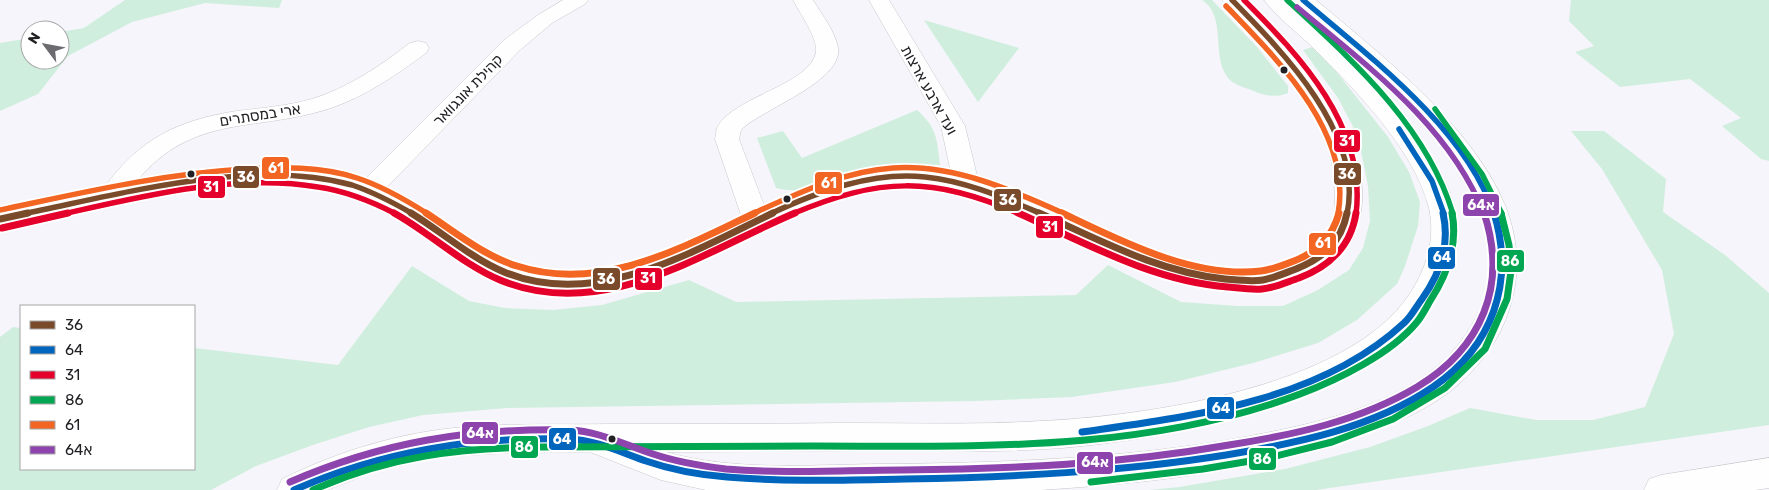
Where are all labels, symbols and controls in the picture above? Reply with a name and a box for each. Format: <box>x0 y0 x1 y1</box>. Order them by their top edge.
north arrow <box>20 20 70 70</box>
text: N <box>25 30 44 47</box>
street label: ועד ארבע ארצות <box>897 42 961 138</box>
street label: קהילת אונגוואר <box>429 50 507 130</box>
unlabelled marker <box>1279 65 1289 75</box>
street label: ארי במסתרים <box>218 100 302 130</box>
line badge: 31 <box>1333 129 1361 153</box>
text: 31 <box>1339 133 1355 150</box>
line badge: 61 <box>261 156 290 180</box>
text: 61 <box>268 160 284 177</box>
line badge: 36 <box>1333 162 1362 186</box>
line badge: 36 <box>232 165 260 189</box>
text: 36 <box>1338 166 1356 183</box>
unlabelled marker <box>186 169 196 179</box>
text: 36 <box>237 169 255 186</box>
line badge: 61 <box>814 171 843 195</box>
line badge: 31 <box>197 175 226 199</box>
text: 61 <box>821 175 837 192</box>
text: 31 <box>203 179 219 196</box>
line badge: 36 <box>993 188 1022 212</box>
text: 36 <box>999 192 1017 209</box>
line badge: 64א <box>1462 193 1500 217</box>
unlabelled marker <box>782 194 792 204</box>
text: 64א <box>1467 197 1495 214</box>
line badge: 31 <box>1035 215 1064 239</box>
text: 31 <box>1042 219 1058 236</box>
line badge: 61 <box>1308 232 1337 256</box>
text: 61 <box>1315 235 1331 252</box>
line badge: 64 <box>1427 246 1456 270</box>
text: 64 <box>1433 249 1452 266</box>
line badge: 86 <box>1496 249 1525 273</box>
text: 86 <box>1501 253 1519 270</box>
line badge: 36 <box>592 267 621 291</box>
line badge: 31 <box>634 267 663 291</box>
text: 31 <box>640 270 656 287</box>
text: 36 <box>597 271 615 288</box>
legend <box>20 305 195 470</box>
text: 36 <box>65 316 83 334</box>
text: 64 <box>65 341 83 359</box>
text: 31 <box>65 366 80 384</box>
text: 86 <box>65 391 84 409</box>
line badge: 64 <box>1206 396 1235 420</box>
text: 64 <box>1212 400 1231 417</box>
text: 61 <box>65 416 80 434</box>
line badge: 64א <box>461 421 499 445</box>
text: 64א <box>466 425 494 442</box>
line badge: 64 <box>548 427 577 451</box>
text: 64 <box>553 431 572 448</box>
unlabelled marker <box>607 434 617 444</box>
line badge: 86 <box>510 435 539 459</box>
text: 86 <box>515 439 533 456</box>
text: 64א <box>65 441 92 459</box>
line badge: 86 <box>1248 447 1277 471</box>
line badge: 64א <box>1076 451 1114 475</box>
text: 86 <box>1253 451 1271 468</box>
text: 64א <box>1081 454 1109 471</box>

